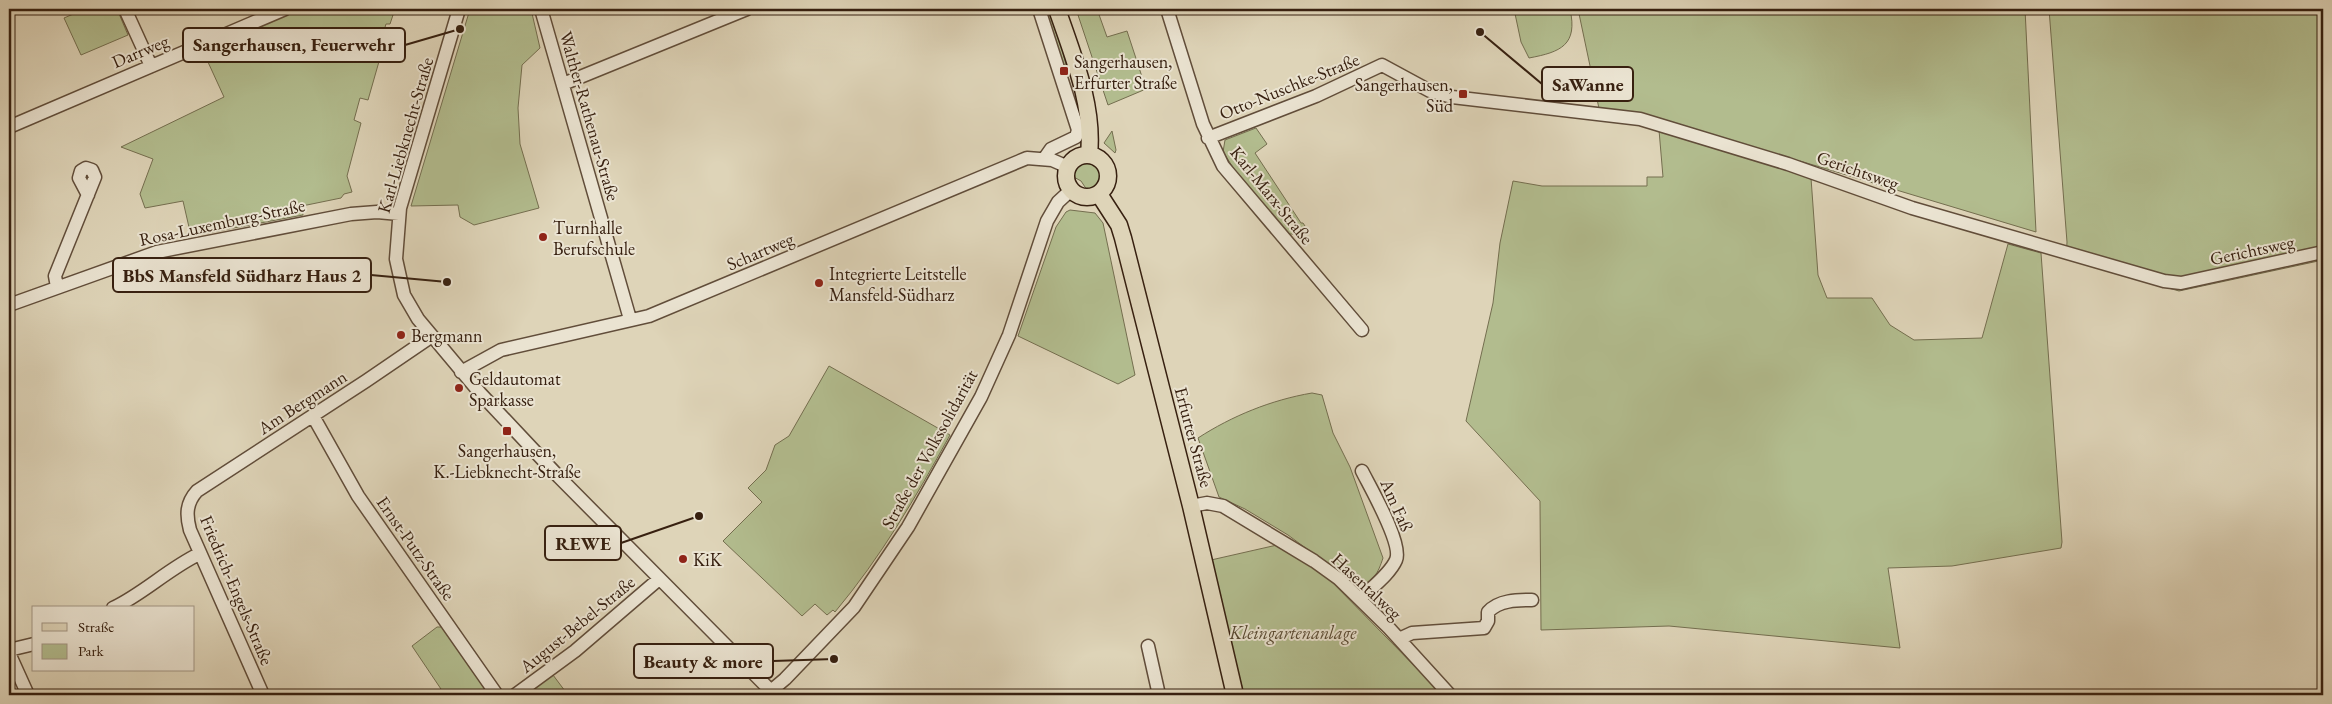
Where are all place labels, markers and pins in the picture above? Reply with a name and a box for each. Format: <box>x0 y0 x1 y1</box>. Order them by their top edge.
callout: Sangerhausen, Feuerwehr <box>183 28 405 62</box>
place label: Sangerhausen, Erfurter Straße <box>1074 50 1177 94</box>
marker: Sangerhausen, Erfurter Straße <box>1058 65 1070 77</box>
callout: SaWanne <box>1542 67 1633 101</box>
place label: Sangerhausen, Süd <box>1355 73 1454 117</box>
marker: Sangerhausen, Süd <box>1457 88 1469 100</box>
place label: Turnhalle Berufschule <box>553 216 635 260</box>
marker: Turnhalle Berufschule <box>537 231 549 243</box>
callout: BbS Mansfeld Südharz Haus 2 <box>113 258 371 292</box>
place label: Integrierte Leitstelle Mansfeld-Südharz <box>829 262 967 306</box>
marker: Integrierte Leitstelle Mansfeld-Südharz <box>813 277 825 289</box>
place label: Bergmann <box>411 324 483 347</box>
marker: Bergmann <box>395 329 407 341</box>
place label: Geldautomat Sparkasse <box>469 367 561 411</box>
marker: Geldautomat Sparkasse <box>453 382 465 394</box>
marker: Sangerhausen, K.-Liebknecht-Straße <box>501 425 513 437</box>
place label: Sangerhausen, K.-Liebknecht-Straße <box>433 439 581 483</box>
callout: REWE <box>545 526 621 560</box>
place label: KiK <box>693 548 723 571</box>
marker: KiK <box>677 553 689 565</box>
callout: Beauty & more <box>634 644 773 678</box>

